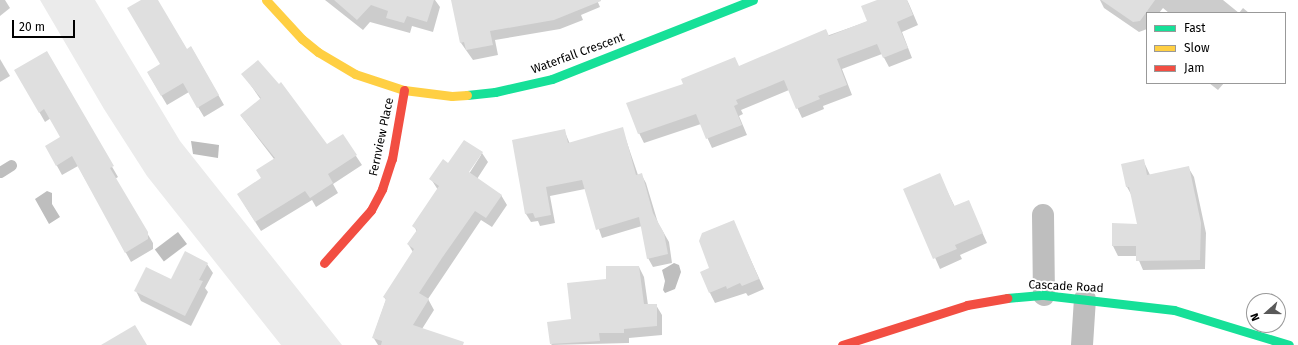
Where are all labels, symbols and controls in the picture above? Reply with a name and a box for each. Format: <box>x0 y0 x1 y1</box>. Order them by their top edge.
scale bar <box>14 12 77 38</box>
legend <box>1146 12 1286 84</box>
text: 20 m <box>19 20 45 34</box>
text: Fast <box>1184 21 1206 35</box>
street label: Waterfall Crescent <box>529 30 627 78</box>
text: Slow <box>1184 41 1210 55</box>
text: Jam <box>1184 61 1204 75</box>
street label: Fernview Place <box>367 96 397 178</box>
street label: Cascade Road <box>1028 278 1104 296</box>
north arrow <box>1246 293 1286 333</box>
text: N <box>1248 311 1263 323</box>

